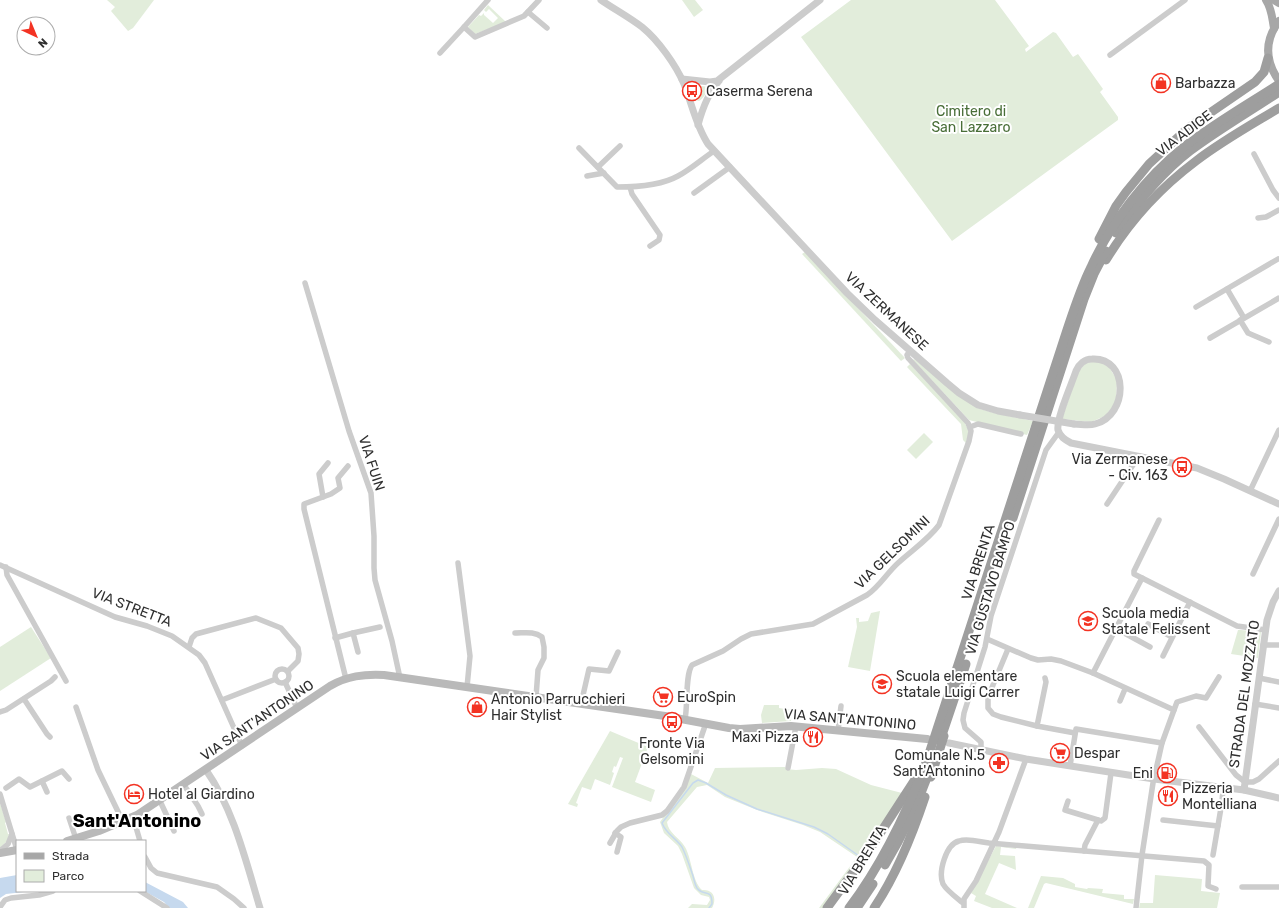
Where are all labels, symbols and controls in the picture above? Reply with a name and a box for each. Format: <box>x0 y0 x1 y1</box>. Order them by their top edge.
north arrow <box>16 16 56 56</box>
text: N <box>35 35 50 50</box>
shop icon: Barbazza <box>1150 72 1172 94</box>
place label: Barbazza <box>1175 75 1235 92</box>
bus stop icon: Caserma Serena <box>681 80 703 102</box>
place label: Caserma Serena <box>706 83 813 100</box>
park label: Cimitero di San Lazzaro <box>931 103 1011 136</box>
street label: VIA ADIGE <box>1153 107 1216 160</box>
street label: VIA ZERMANESE <box>842 269 932 354</box>
street label: VIA FUIN <box>355 433 388 493</box>
place label: Via Zermanese - Civ. 163 <box>1072 451 1168 484</box>
bus stop icon: Via Zermanese - Civ. 163 <box>1171 456 1193 478</box>
street label: VIA GELSOMINI <box>851 512 934 593</box>
street label: VIA GUSTAVO BAMPO <box>962 519 1019 657</box>
street label: VIA BRENTA <box>958 522 999 602</box>
street label: VIA STRETTA <box>89 584 175 631</box>
place label: Scuola media Statale Felissent <box>1102 605 1211 638</box>
school or university icon: Scuola media Statale Felissent <box>1077 610 1099 632</box>
street label: STRADA DEL MOZZATO <box>1226 619 1263 769</box>
place label: Scuola elementare statale Luigi Carrer <box>896 668 1020 701</box>
school or university icon: Scuola elementare statale Luigi Carrer <box>871 673 893 695</box>
street label: VIA SANT'ANTONINO <box>198 676 317 765</box>
supermarket icon: EuroSpin <box>652 686 674 708</box>
place label: EuroSpin <box>677 689 736 706</box>
place label: Antonio Parrucchieri Hair Stylist <box>491 691 625 724</box>
shop icon: Antonio Parrucchieri Hair Stylist <box>466 696 488 718</box>
street label: VIA SANT'ANTONINO <box>783 705 917 734</box>
bus stop icon: Fronte Via Gelsomini <box>661 711 683 733</box>
restaurant icon: Maxi Pizza <box>802 726 824 748</box>
place label: Maxi Pizza <box>731 729 799 746</box>
place label: Fronte Via Gelsomini <box>639 735 705 768</box>
supermarket icon: Despar <box>1049 742 1071 764</box>
place label: Despar <box>1074 745 1121 762</box>
place label: Comunale N.5 Sant'Antonino <box>893 747 985 780</box>
pharmacy icon: Comunale N.5 Sant'Antonino <box>988 752 1010 774</box>
fuel station icon: Eni <box>1156 762 1178 784</box>
place label: Eni <box>1133 765 1153 782</box>
place label: Pizzeria Montelliana <box>1182 780 1257 813</box>
hotel icon: Hotel al Giardino <box>123 783 145 805</box>
restaurant icon: Pizzeria Montelliana <box>1157 785 1179 807</box>
place label: Hotel al Giardino <box>148 786 255 803</box>
district label: Sant'Antonino <box>73 810 201 832</box>
street label: VIA BRENTA <box>835 822 890 898</box>
legend <box>16 840 146 892</box>
text: Strada <box>52 849 89 863</box>
text: Parco <box>52 869 84 883</box>

